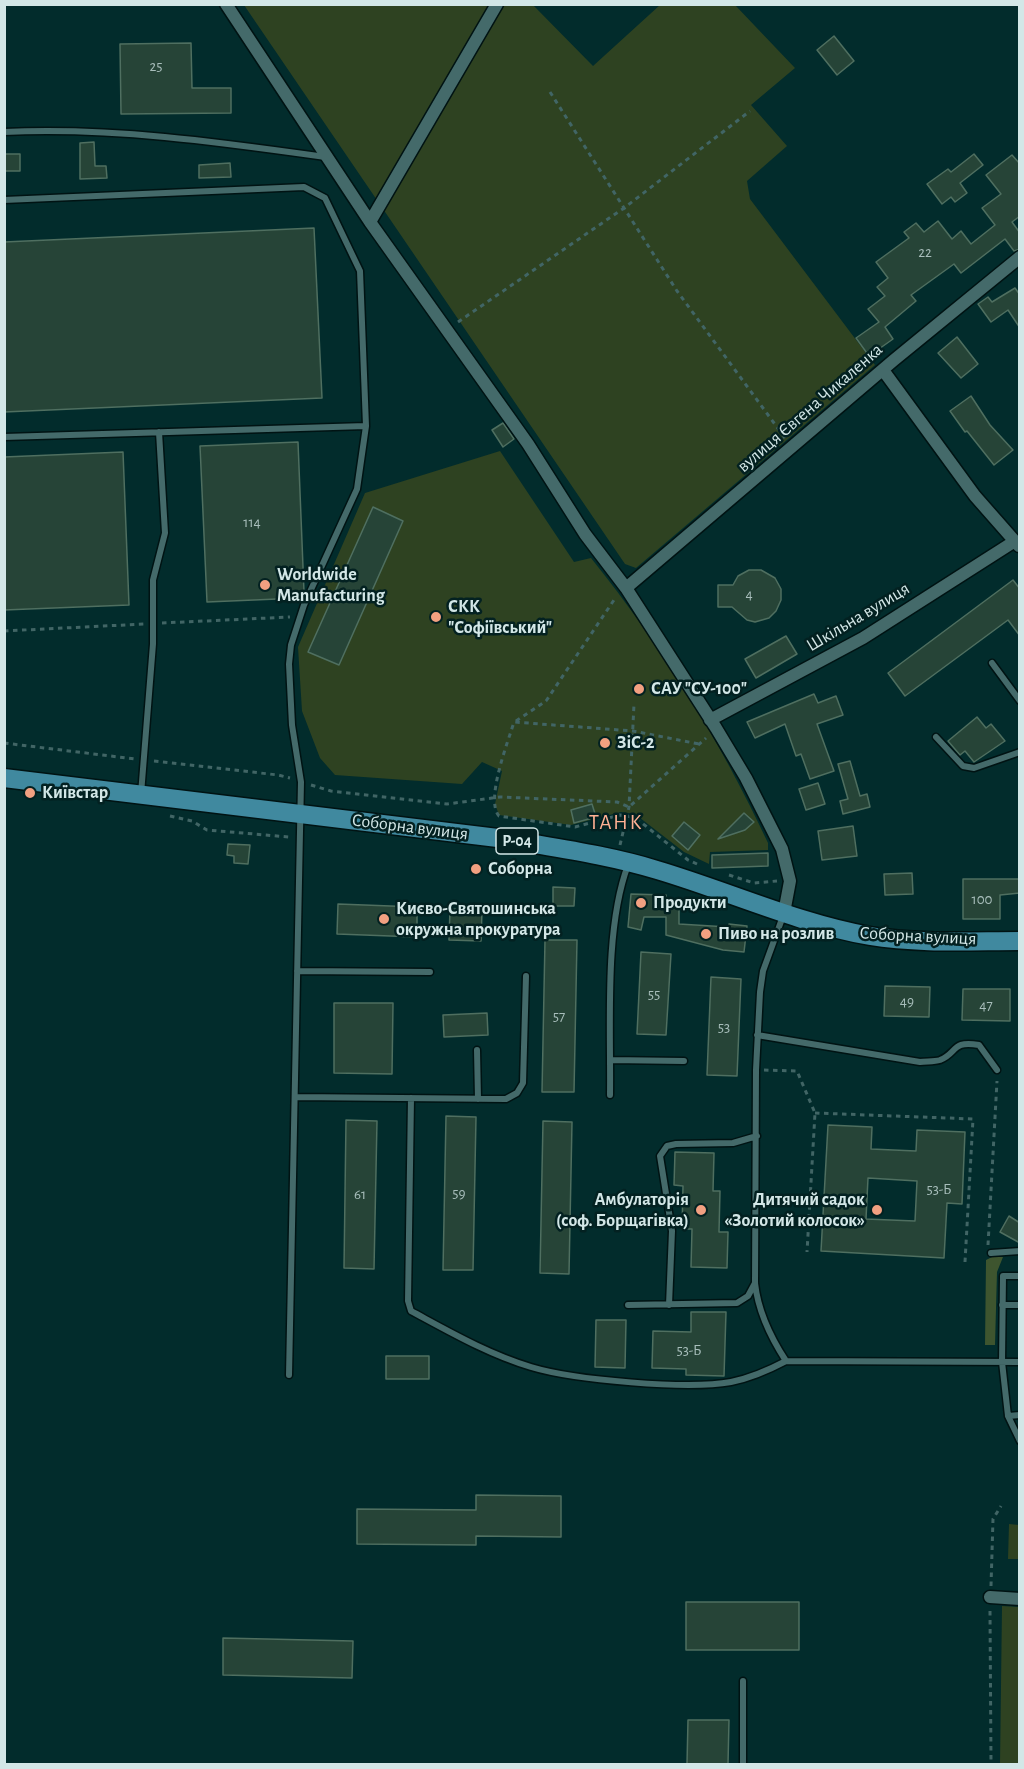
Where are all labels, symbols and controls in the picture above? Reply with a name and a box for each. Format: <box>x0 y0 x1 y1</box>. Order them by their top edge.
house number: 25 <box>149 57 163 75</box>
house number: 22 <box>918 243 932 261</box>
street label: вулиця Євгена Чикаленка <box>733 339 887 477</box>
house number: 114 <box>243 513 261 531</box>
place label: Worldwide Manufacturing <box>277 564 385 606</box>
marker: Worldwide Manufacturing <box>258 578 272 592</box>
street label: Шкільна вулиця <box>802 578 914 656</box>
house number: 4 <box>745 585 753 603</box>
place label: СКК "Софіївський" <box>448 596 552 638</box>
marker: СКК "Софіївський" <box>429 610 443 624</box>
place label: САУ "СУ-100" <box>651 678 747 700</box>
marker: САУ "СУ-100" <box>632 682 646 696</box>
place label: ЗіС-2 <box>617 732 655 754</box>
marker: ЗіС-2 <box>598 736 612 750</box>
place label: Київстар <box>42 782 108 804</box>
marker: Київстар <box>23 786 37 800</box>
street label: Соборна вулиця <box>351 809 469 845</box>
district label: ТАНК <box>589 810 643 836</box>
road number: Р-04 <box>496 828 538 854</box>
place label: Соборна <box>488 858 552 880</box>
marker: Соборна <box>469 862 483 876</box>
house number: 100 <box>972 890 992 908</box>
place label: Продукти <box>653 892 727 914</box>
marker: Продукти <box>634 896 648 910</box>
place label: Києво-Святошинська окружна прокуратура <box>396 898 561 940</box>
marker: Києво-Святошинська окружна прокуратура <box>377 912 391 926</box>
street label: Соборна вулиця <box>859 922 977 950</box>
place label: Пиво на розлив <box>718 923 834 945</box>
marker: Пиво на розлив <box>699 927 713 941</box>
house number: 55 <box>648 985 660 1003</box>
house number: 49 <box>900 992 914 1010</box>
house number: 47 <box>979 996 993 1014</box>
house number: 57 <box>553 1007 565 1025</box>
house number: 53 <box>718 1018 730 1036</box>
house number: 53-Б <box>926 1180 952 1198</box>
house number: 59 <box>452 1184 466 1202</box>
house number: 61 <box>354 1185 366 1203</box>
place label: Амбулаторія (соф. Борщагівка) <box>556 1189 689 1232</box>
place label: Дитячий садок «Золотий колосок» <box>724 1189 865 1232</box>
marker: Амбулаторія (соф. Борщагівка) <box>694 1203 708 1217</box>
marker: Дитячий садок «Золотий колосок» <box>870 1203 884 1217</box>
house number: 53-Б <box>676 1341 702 1359</box>

